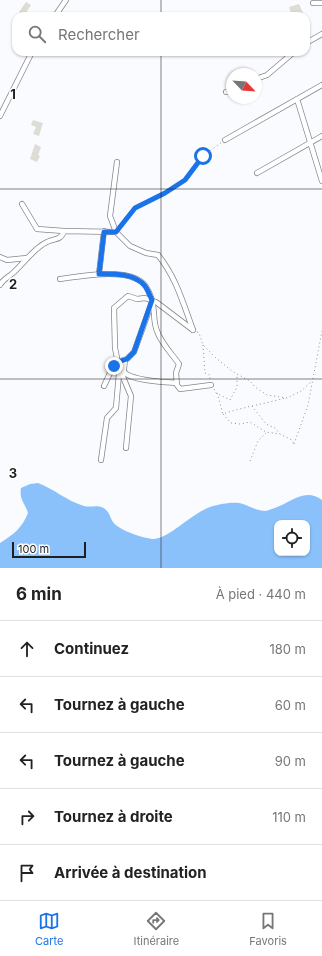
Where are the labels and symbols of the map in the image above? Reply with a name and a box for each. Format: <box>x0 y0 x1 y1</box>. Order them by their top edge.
north arrow <box>226 68 262 104</box>
text: 1 <box>10 86 16 102</box>
route start <box>194 147 212 165</box>
text: 2 <box>9 276 17 292</box>
route end <box>105 357 123 375</box>
text: 3 <box>9 465 17 481</box>
scale bar <box>12 540 86 559</box>

